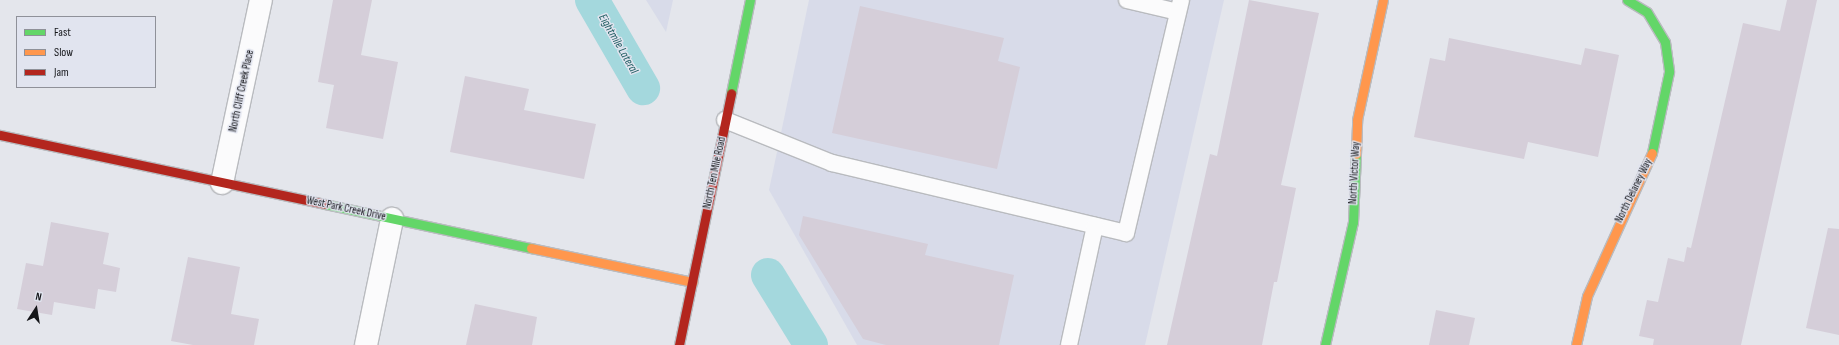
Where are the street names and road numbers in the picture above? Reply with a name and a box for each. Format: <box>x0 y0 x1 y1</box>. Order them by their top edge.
street label: North Cliff Creek Place <box>227 49 257 133</box>
street label: North Ten Mile Road <box>701 136 729 210</box>
street label: North Victor Way <box>1347 141 1363 205</box>
street label: North Delaney Way <box>1613 157 1655 225</box>
street label: West Park Creek Drive <box>305 194 387 224</box>

